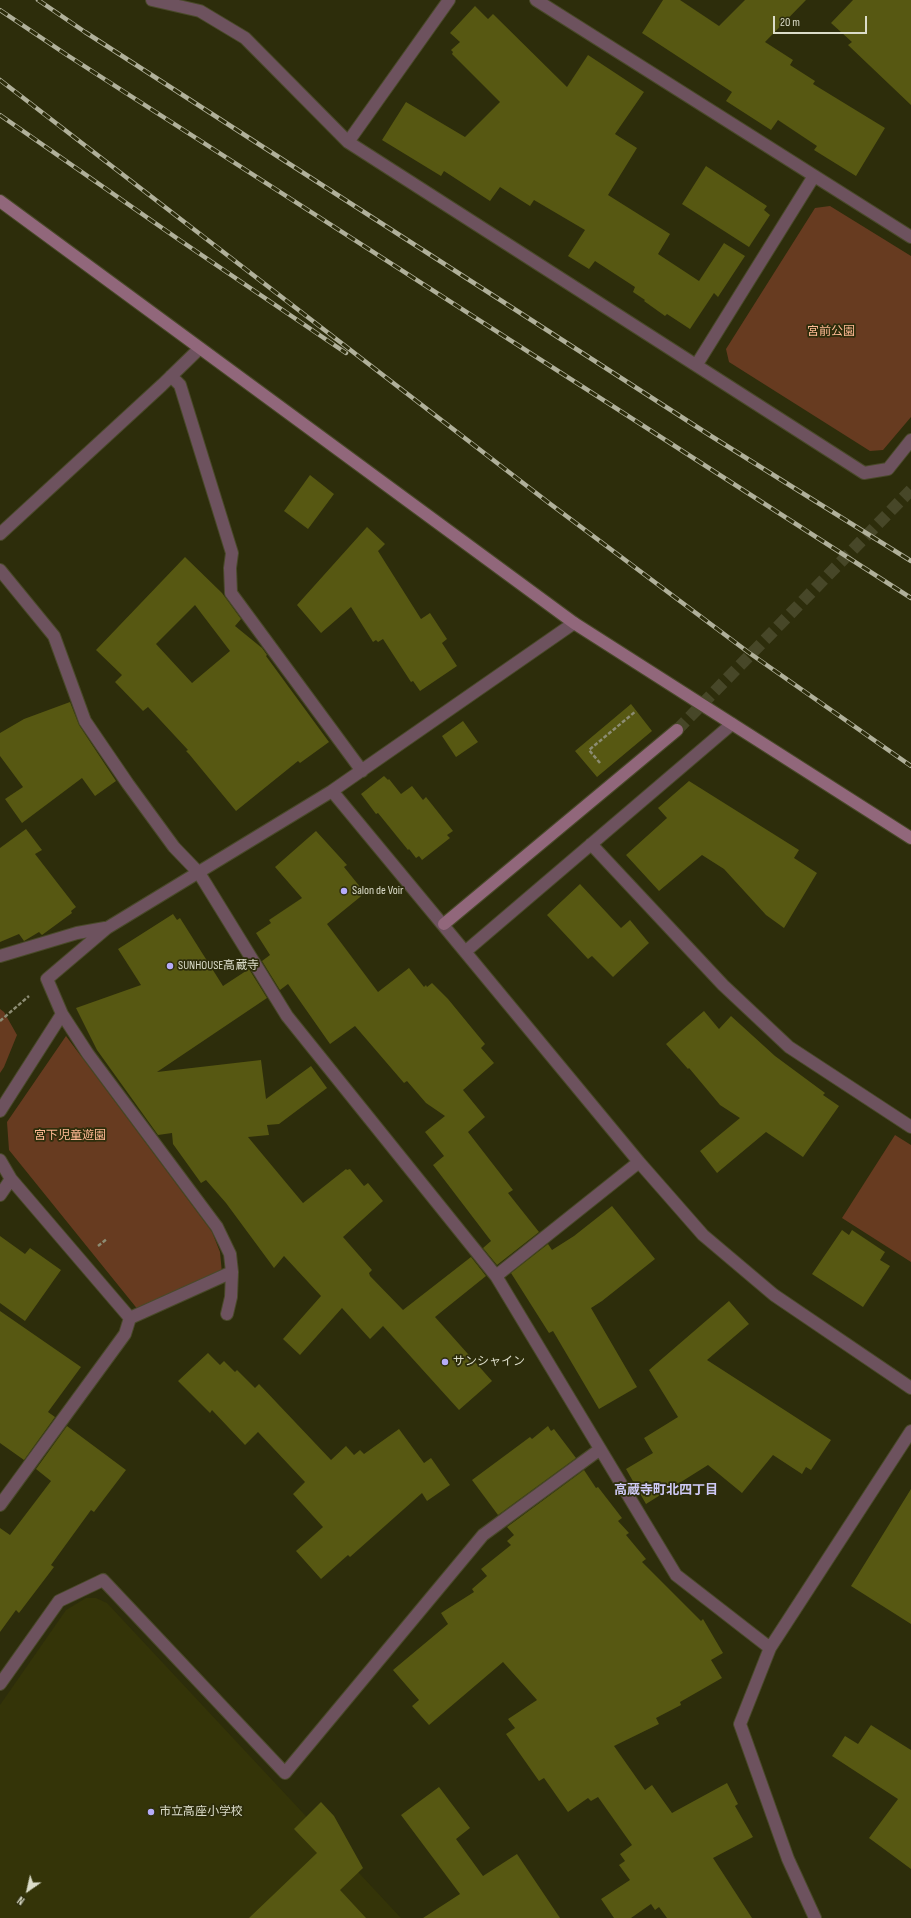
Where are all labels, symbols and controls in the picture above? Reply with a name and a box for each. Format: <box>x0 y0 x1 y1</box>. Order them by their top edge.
scale bar <box>775 8 869 34</box>
text: 20 m <box>780 15 800 30</box>
park label: 宮前公園 <box>807 325 855 339</box>
place label: Salon de Voir <box>352 884 403 898</box>
marker: Salon de Voir <box>339 886 349 896</box>
place label: SUNHOUSE高蔵寺 <box>178 959 259 973</box>
marker: SUNHOUSE高蔵寺 <box>165 961 175 971</box>
park label: 宮下児童遊園 <box>34 1129 106 1143</box>
place label: サンシャイン <box>453 1355 525 1369</box>
marker: サンシャイン <box>440 1357 450 1367</box>
district label: 高蔵寺町北四丁目 <box>614 1483 718 1499</box>
place label: 市立高座小学校 <box>159 1805 243 1819</box>
marker: 市立高座小学校 <box>146 1807 156 1817</box>
north arrow <box>8 1870 48 1910</box>
text: N <box>15 1893 27 1907</box>

